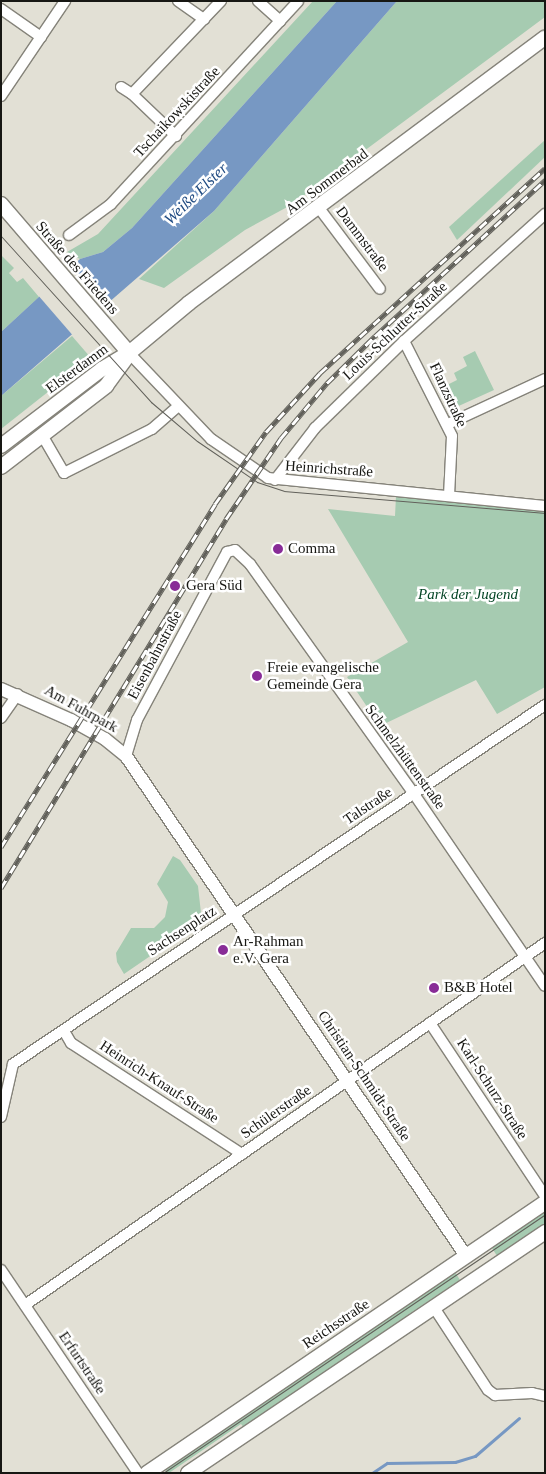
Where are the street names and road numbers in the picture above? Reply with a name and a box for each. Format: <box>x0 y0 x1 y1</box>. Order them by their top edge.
street label: Tschaikowskistraße <box>130 63 224 161</box>
street label: Am Sommerbad <box>282 145 372 219</box>
street label: Dammstraße <box>332 203 392 275</box>
street label: Straße des Friedens <box>32 218 122 318</box>
street label: Louis-Schlutter-Straße <box>339 278 451 384</box>
street label: Elsterdamm <box>42 340 112 398</box>
street label: Flanzstraße <box>425 360 471 430</box>
street label: Heinrichstraße <box>284 457 374 481</box>
street label: Eisenbahnstraße <box>124 607 186 703</box>
street label: Am Fuhrpark <box>41 681 121 737</box>
street label: Schmelzhüttenstraße <box>361 701 449 813</box>
street label: Talstraße <box>340 783 396 829</box>
street label: Sachsenplatz <box>144 902 220 960</box>
street label: Christian-Schmidt-Straße <box>314 1007 414 1145</box>
street label: Karl-Schurz-Straße <box>453 1035 531 1143</box>
street label: Heinrich-Knauf-Straße <box>96 1037 222 1127</box>
street label: Schülerstraße <box>237 1081 315 1143</box>
street label: Reichsstraße <box>299 1295 373 1353</box>
street label: Erfurtstraße <box>55 1328 109 1398</box>

